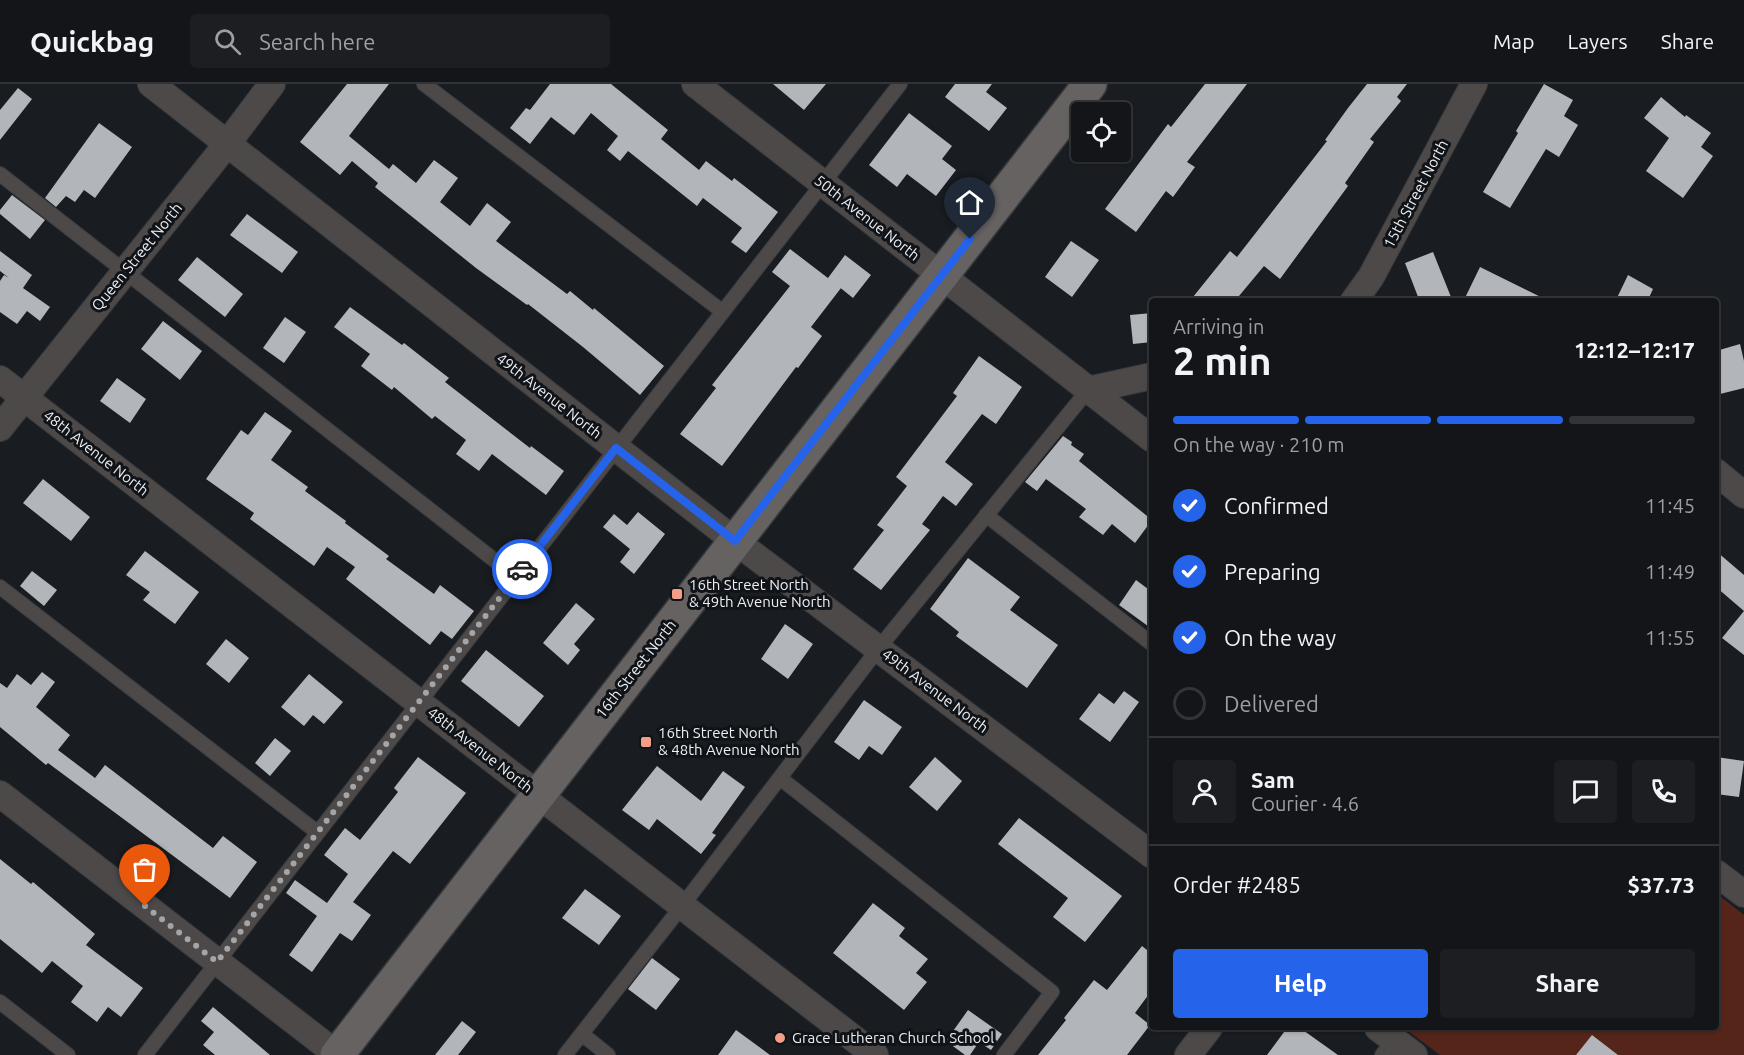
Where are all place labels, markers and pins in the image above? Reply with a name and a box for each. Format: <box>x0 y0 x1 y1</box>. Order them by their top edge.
pin <box>944 177 995 239</box>
place label: 16th Street North & 49th Avenue North <box>689 576 831 610</box>
marker: 16th Street North & 49th Avenue North <box>670 587 684 601</box>
place label: 16th Street North & 48th Avenue North <box>658 724 800 758</box>
marker: 16th Street North & 48th Avenue North <box>639 735 653 749</box>
pin <box>119 844 170 906</box>
place label: Grace Lutheran Church School <box>792 1029 994 1046</box>
marker: Grace Lutheran Church School <box>773 1031 787 1045</box>

